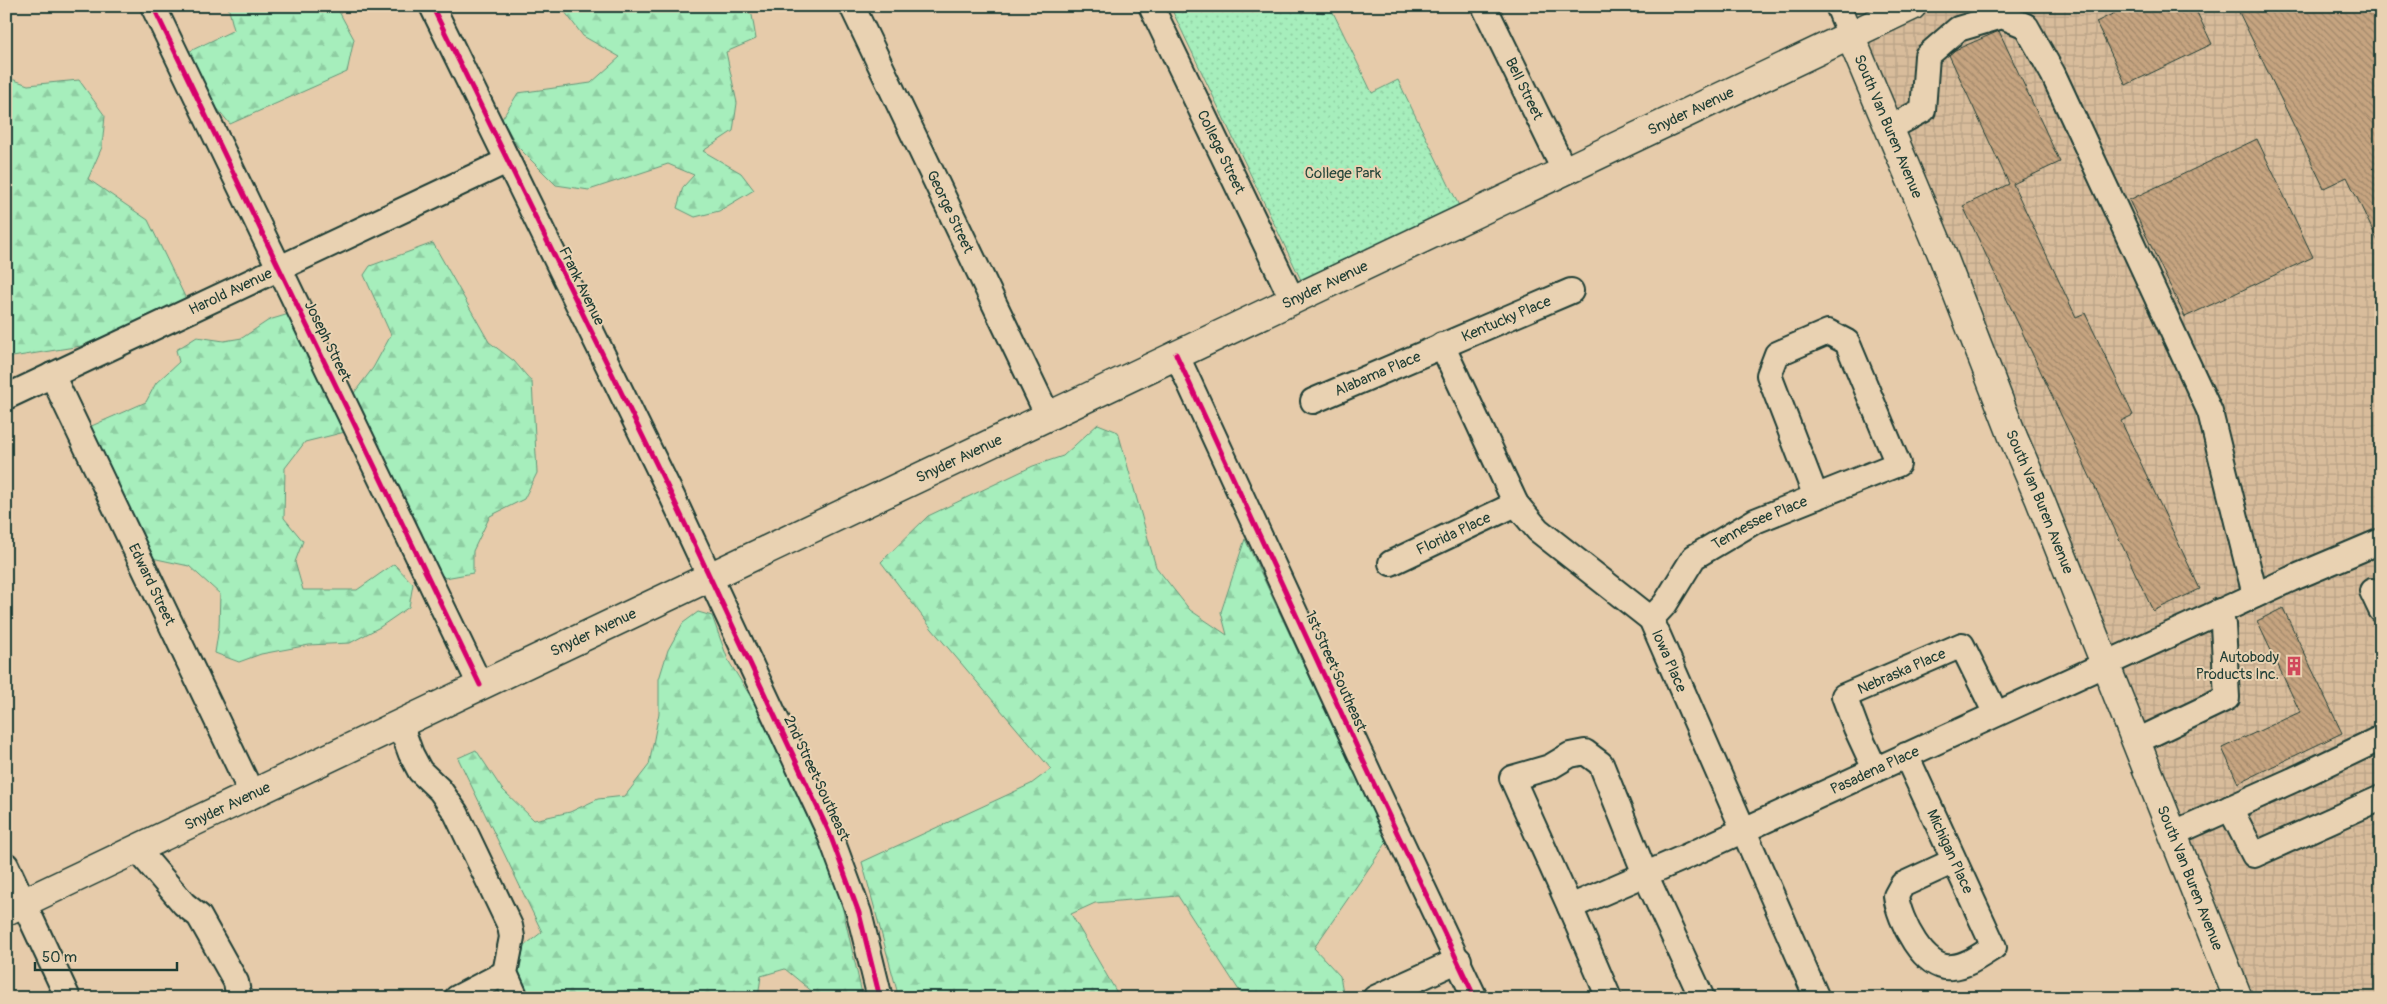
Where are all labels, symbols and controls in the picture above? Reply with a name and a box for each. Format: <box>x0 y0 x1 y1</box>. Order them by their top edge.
street label: South Van Buren Avenue <box>1849 52 1927 202</box>
street label: Bell Street <box>1501 55 1548 124</box>
street label: Snyder Avenue <box>1645 83 1738 140</box>
street label: College Street <box>1193 107 1249 198</box>
park label: College Park <box>1305 164 1382 183</box>
street label: George Street <box>922 167 978 257</box>
street label: Frank Avenue <box>554 244 609 329</box>
street label: Snyder Avenue <box>1279 256 1372 314</box>
street label: Harold Avenue <box>186 264 276 320</box>
street label: Kentucky Place <box>1459 291 1555 347</box>
street label: Joseph Street <box>300 298 356 386</box>
street label: Alabama Place <box>1331 347 1424 401</box>
street label: South Van Buren Avenue <box>2001 427 2078 577</box>
street label: Snyder Avenue <box>913 430 1006 487</box>
street label: Tennessee Place <box>1708 492 1811 554</box>
street label: Florida Place <box>1413 508 1494 560</box>
street label: Edward Street <box>124 540 180 630</box>
street label: Snyder Avenue <box>547 604 640 661</box>
street label: 1st Street Southeast <box>1300 608 1371 735</box>
street label: Iowa Place <box>1647 627 1691 696</box>
street label: Nebraska Place <box>1855 644 1949 699</box>
place label: Autobody Products Inc. <box>2196 648 2280 684</box>
building icon: Autobody Products Inc. <box>2283 655 2305 677</box>
street label: 2nd Street Southeast <box>779 713 854 845</box>
street label: Pasadena Place <box>1827 742 1923 799</box>
street label: Snyder Avenue <box>181 778 274 835</box>
street label: South Van Buren Avenue <box>2152 803 2227 954</box>
street label: Michigan Place <box>1922 806 1977 897</box>
scale bar <box>35 939 178 971</box>
text: 50 m <box>42 948 77 967</box>

